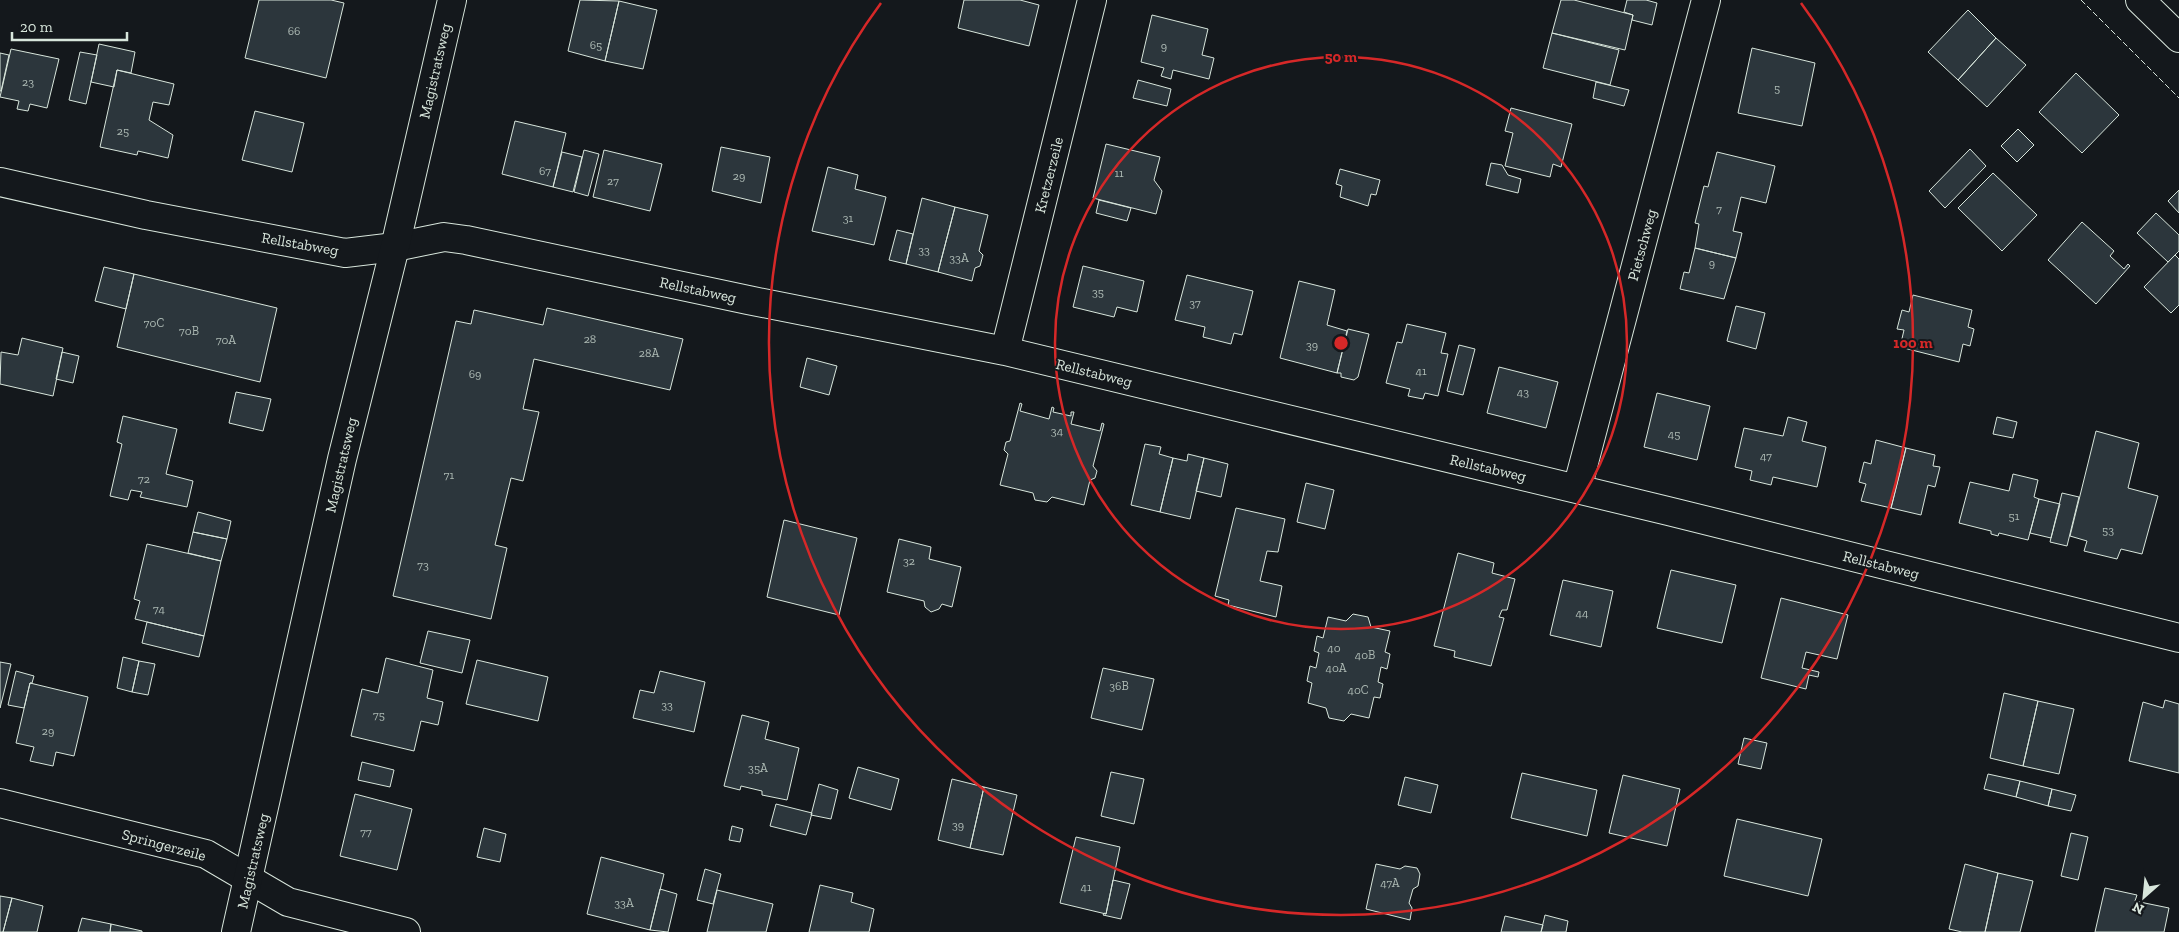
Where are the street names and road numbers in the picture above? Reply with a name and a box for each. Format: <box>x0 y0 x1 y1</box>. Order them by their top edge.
street label: Magistratsweg <box>415 22 455 120</box>
street label: Kretzerzeile <box>1031 135 1067 215</box>
street label: Pietschweg <box>1624 207 1660 283</box>
street label: Rellstabweg <box>260 228 340 260</box>
street label: Rellstabweg <box>658 273 738 307</box>
street label: Rellstabweg <box>1054 355 1134 391</box>
street label: Magistratsweg <box>321 416 361 514</box>
street label: Rellstabweg <box>1448 450 1528 486</box>
street label: Rellstabweg <box>1841 547 1921 583</box>
street label: Magistratsweg <box>233 812 273 910</box>
street label: Springerzeile <box>120 825 208 865</box>

